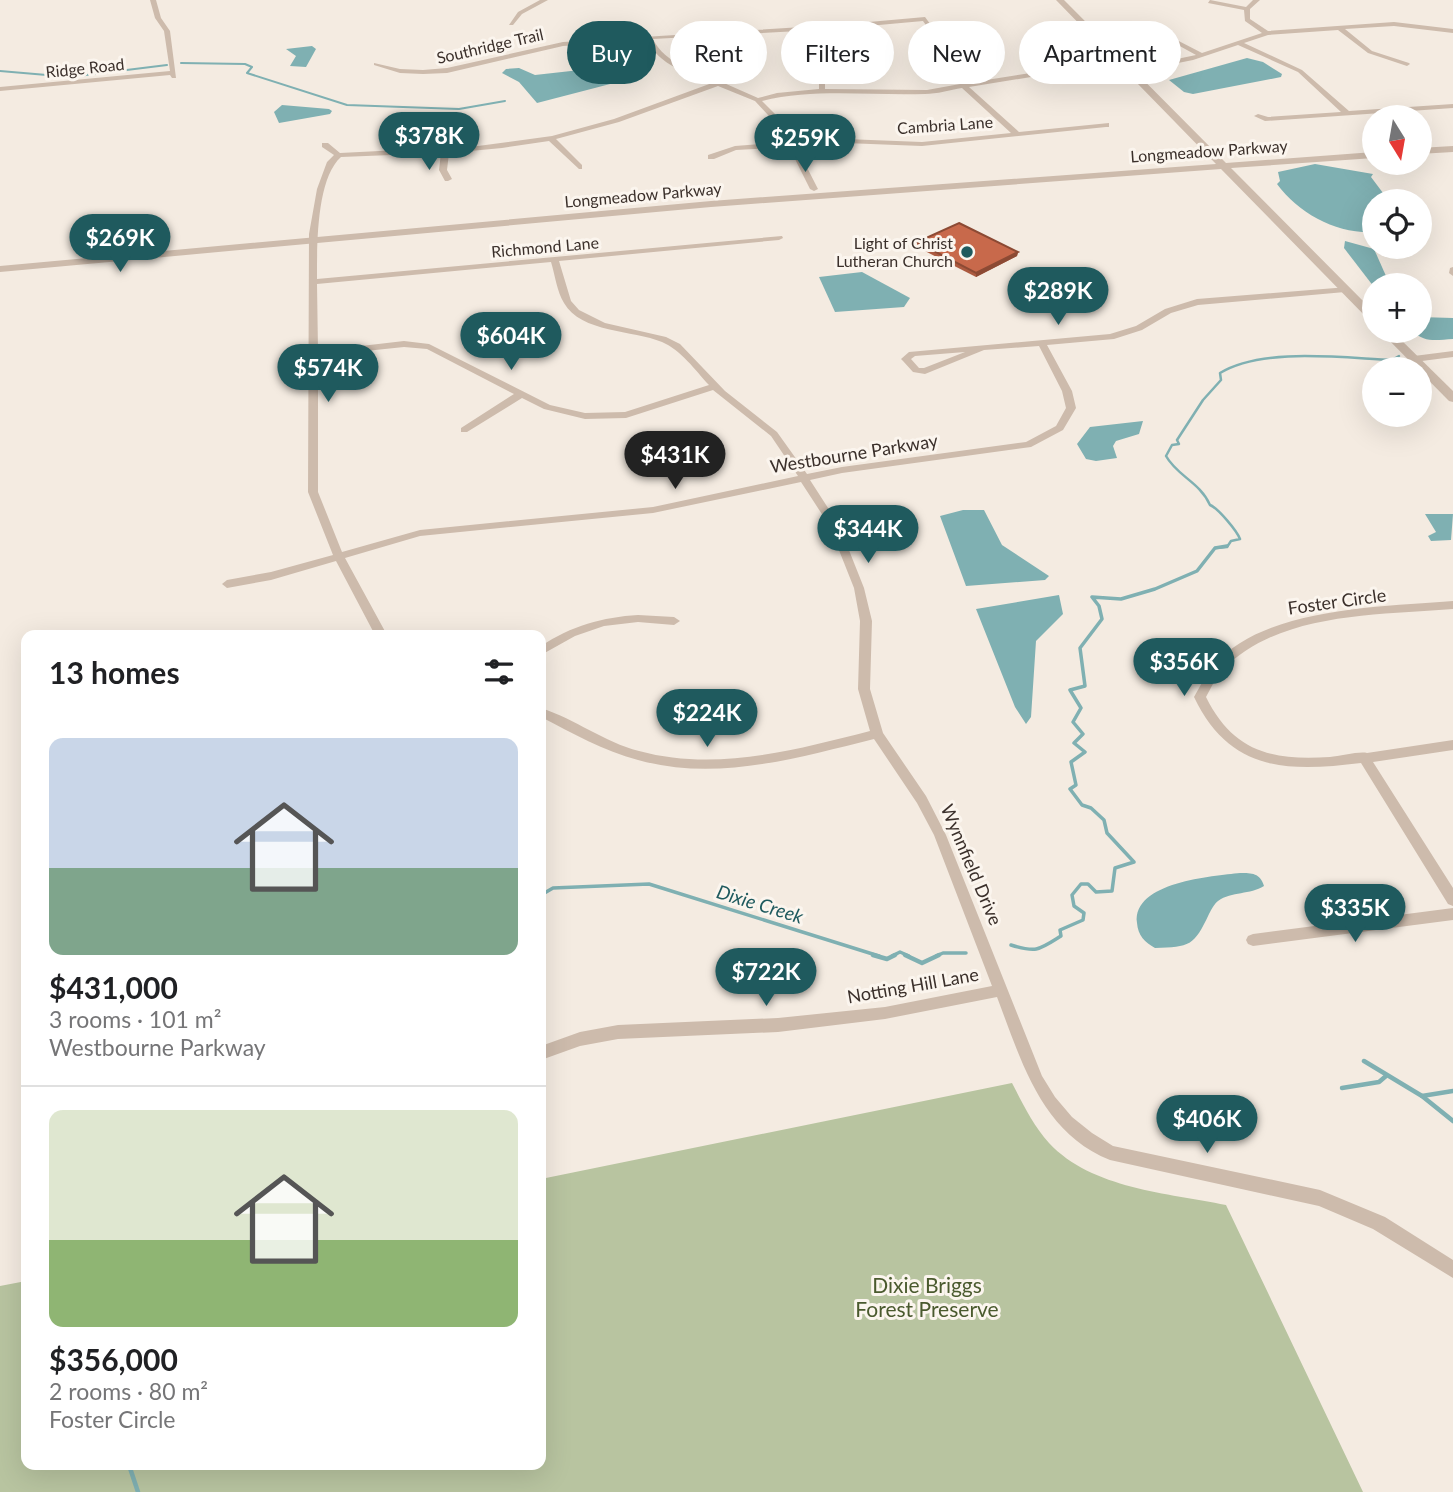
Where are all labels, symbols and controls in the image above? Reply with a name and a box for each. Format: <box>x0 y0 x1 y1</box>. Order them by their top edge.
chip: Buy <box>567 21 656 84</box>
chip: Rent <box>670 21 767 84</box>
chip: Filters <box>781 21 894 84</box>
chip: New <box>908 21 1005 84</box>
chip: Apartment <box>1019 21 1181 84</box>
street label: Southridge Trail <box>435 24 545 67</box>
street label: Ridge Road <box>45 54 125 81</box>
north arrow <box>1362 105 1432 175</box>
map controls <box>1362 105 1432 427</box>
street label: Cambria Lane <box>896 112 994 137</box>
pin: $378K <box>380 113 478 172</box>
pin: $259K <box>756 114 854 174</box>
text: $378K <box>394 121 464 149</box>
text: $259K <box>770 123 840 151</box>
street label: Longmeadow Parkway <box>1130 135 1289 165</box>
street label: Longmeadow Parkway <box>564 178 723 211</box>
button: locate <box>1362 189 1432 259</box>
pin: $269K <box>71 215 169 274</box>
text: $269K <box>85 223 155 251</box>
street label: Richmond Lane <box>490 232 600 261</box>
place label: Light of Christ Lutheran Church <box>836 233 953 270</box>
marker: Light of Christ Lutheran Church <box>959 244 975 260</box>
pin: $289K <box>1009 268 1107 327</box>
button: + <box>1362 273 1432 343</box>
text: $289K <box>1023 276 1093 304</box>
pin: $604K <box>462 312 560 372</box>
text: $604K <box>476 321 546 349</box>
pin: $574K <box>279 344 377 404</box>
text: $574K <box>293 353 363 381</box>
button: − <box>1362 357 1432 427</box>
street label: Westbourne Parkway <box>768 429 940 477</box>
pin: $431K <box>626 432 724 491</box>
text: $431K <box>640 440 710 468</box>
pin: $344K <box>819 505 917 565</box>
text: $344K <box>833 514 903 542</box>
street label: Foster Circle <box>1286 583 1387 619</box>
pin: $356K <box>1135 638 1233 698</box>
text: $356K <box>1149 647 1219 675</box>
icon: filters <box>480 653 518 691</box>
text: 13 homes <box>49 654 180 690</box>
pin: $224K <box>658 690 756 749</box>
text: $224K <box>672 698 742 726</box>
icon: home <box>221 784 347 910</box>
street label: Wynnfield Drive <box>937 801 1007 928</box>
water label: Dixie Creek <box>714 879 807 928</box>
pin: $335K <box>1306 884 1404 944</box>
text: $335K <box>1320 893 1390 921</box>
pin: $722K <box>717 948 815 1008</box>
text: $722K <box>731 957 801 985</box>
street label: Notting Hill Lane <box>845 963 980 1007</box>
text: $431,000 <box>49 969 178 1005</box>
text: 3 rooms · 101 m² <box>49 1005 221 1033</box>
text: Westbourne Parkway <box>49 1033 266 1061</box>
pin: $406K <box>1158 1096 1256 1155</box>
text: $406K <box>1172 1104 1242 1132</box>
icon: home <box>221 1156 347 1282</box>
park label: Dixie Briggs Forest Preserve <box>855 1272 999 1321</box>
text: $356,000 <box>49 1341 178 1377</box>
text: 2 rooms · 80 m² <box>49 1377 208 1405</box>
text: Foster Circle <box>49 1405 175 1433</box>

